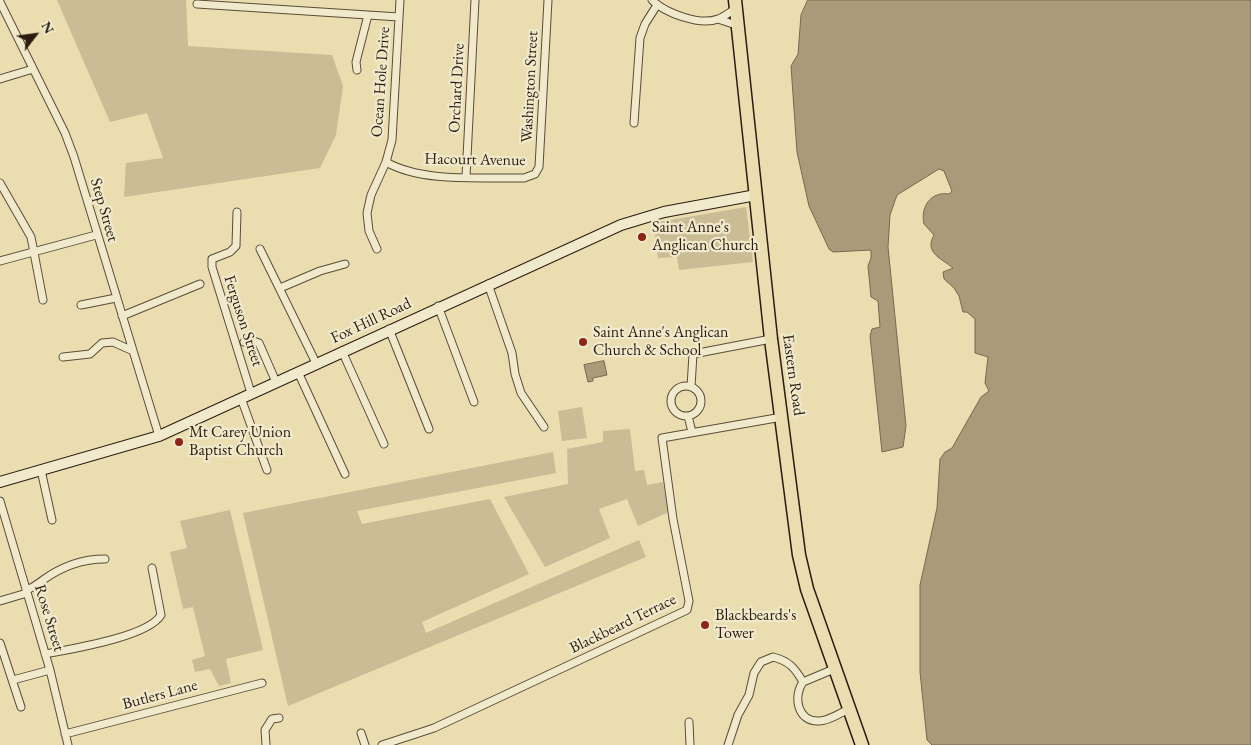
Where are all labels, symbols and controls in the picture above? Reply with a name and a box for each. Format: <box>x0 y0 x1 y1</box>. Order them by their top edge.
north arrow <box>10 10 60 60</box>
text: N <box>37 18 59 37</box>
street label: Ocean Hole Drive <box>368 26 394 138</box>
street label: Washington Street <box>517 31 543 143</box>
street label: Orchard Drive <box>445 43 469 133</box>
street label: Hacourt Avenue <box>424 150 526 170</box>
street label: Step Street <box>86 176 122 244</box>
place label: Saint Anne's Anglican Church <box>652 218 759 256</box>
marker: Saint Anne's Anglican Church <box>636 231 648 243</box>
street label: Ferguson Street <box>219 273 267 369</box>
street label: Fox Hill Road <box>328 294 414 348</box>
place label: Saint Anne's Anglican Church & School <box>593 323 729 361</box>
street label: Eastern Road <box>778 333 808 417</box>
marker: Saint Anne's Anglican Church & School <box>577 336 589 348</box>
place label: Mt Carey Union Baptist Church <box>189 423 291 461</box>
marker: Mt Carey Union Baptist Church <box>173 436 185 448</box>
street label: Rose Street <box>30 582 68 654</box>
street label: Blackbeard Terrace <box>567 590 679 658</box>
place label: Blackbeards's Tower <box>715 606 796 644</box>
marker: Blackbeards's Tower <box>699 619 711 631</box>
street label: Butlers Lane <box>120 676 200 714</box>

